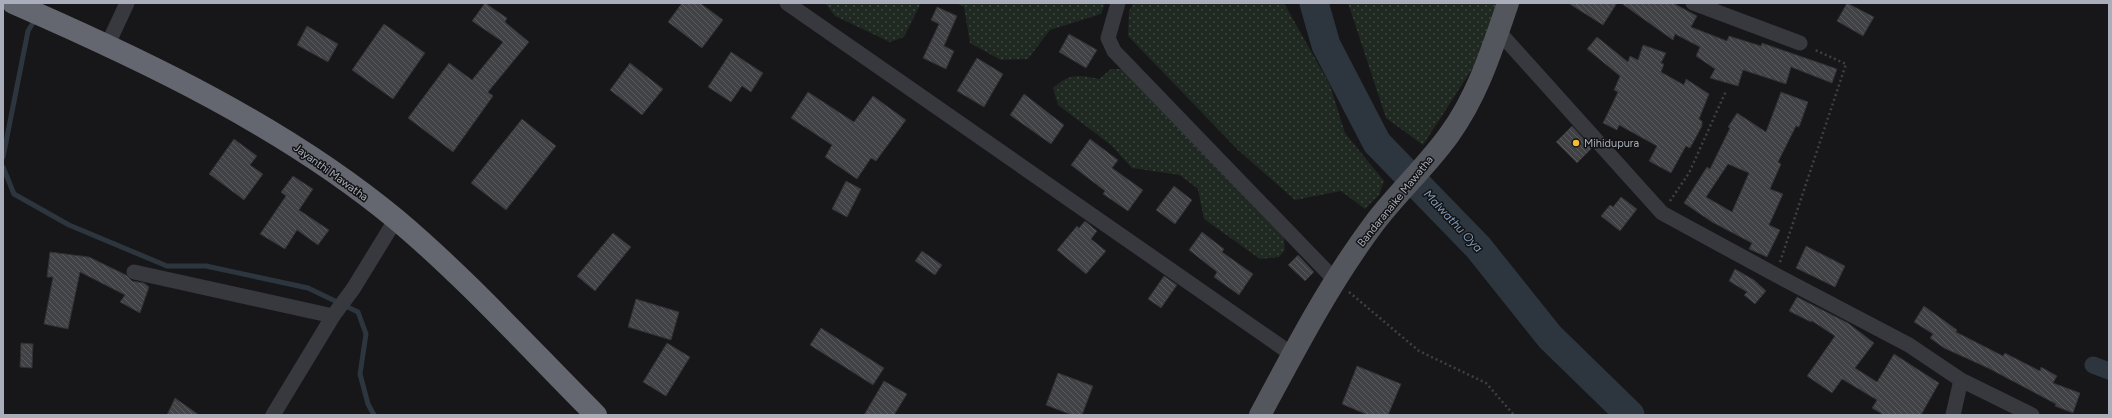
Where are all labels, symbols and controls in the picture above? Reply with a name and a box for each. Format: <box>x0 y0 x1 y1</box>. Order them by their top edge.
place label: Mihidupura <box>1584 137 1639 150</box>
marker: Mihidupura <box>1571 138 1581 148</box>
street label: Jayanthi Mawatha <box>291 141 371 204</box>
street label: Bandaranaike Mawatha <box>1355 153 1436 249</box>
water label: Malwathu Oya <box>1421 187 1485 255</box>

